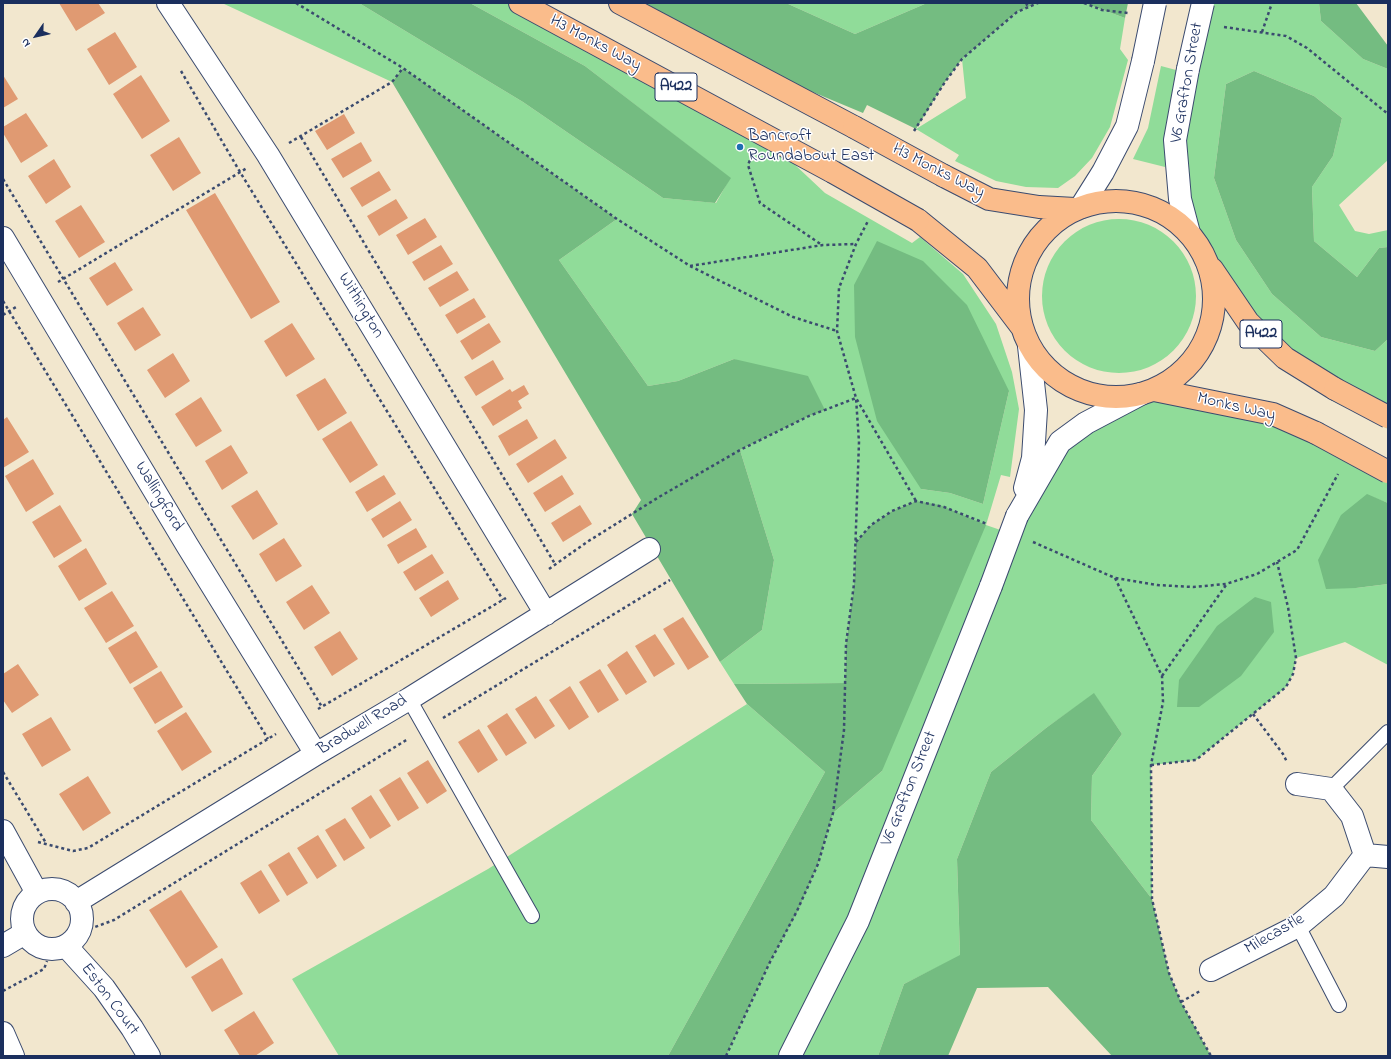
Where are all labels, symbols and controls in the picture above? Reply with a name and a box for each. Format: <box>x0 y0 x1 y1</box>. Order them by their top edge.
street label: H3 Monks Way <box>546 11 644 77</box>
north arrow <box>16 16 56 56</box>
street label: V6 Grafton Street <box>1167 21 1209 145</box>
text: N <box>17 35 35 50</box>
road number: A422 <box>655 73 697 101</box>
place label: Bancroft Roundabout East <box>748 127 874 167</box>
street label: H3 Monks Way <box>888 140 988 204</box>
marker: Bancroft Roundabout East <box>735 142 745 152</box>
street label: Withington <box>332 270 388 342</box>
road number: A422 <box>1240 320 1282 348</box>
street label: Monks Way <box>1195 389 1277 427</box>
street label: Wallingford <box>129 458 187 536</box>
street label: Bradwell Road <box>314 691 412 761</box>
street label: V6 Grafton Street <box>878 729 942 849</box>
street label: Milecastle <box>1242 910 1308 960</box>
street label: Eston Court <box>75 960 143 1040</box>

